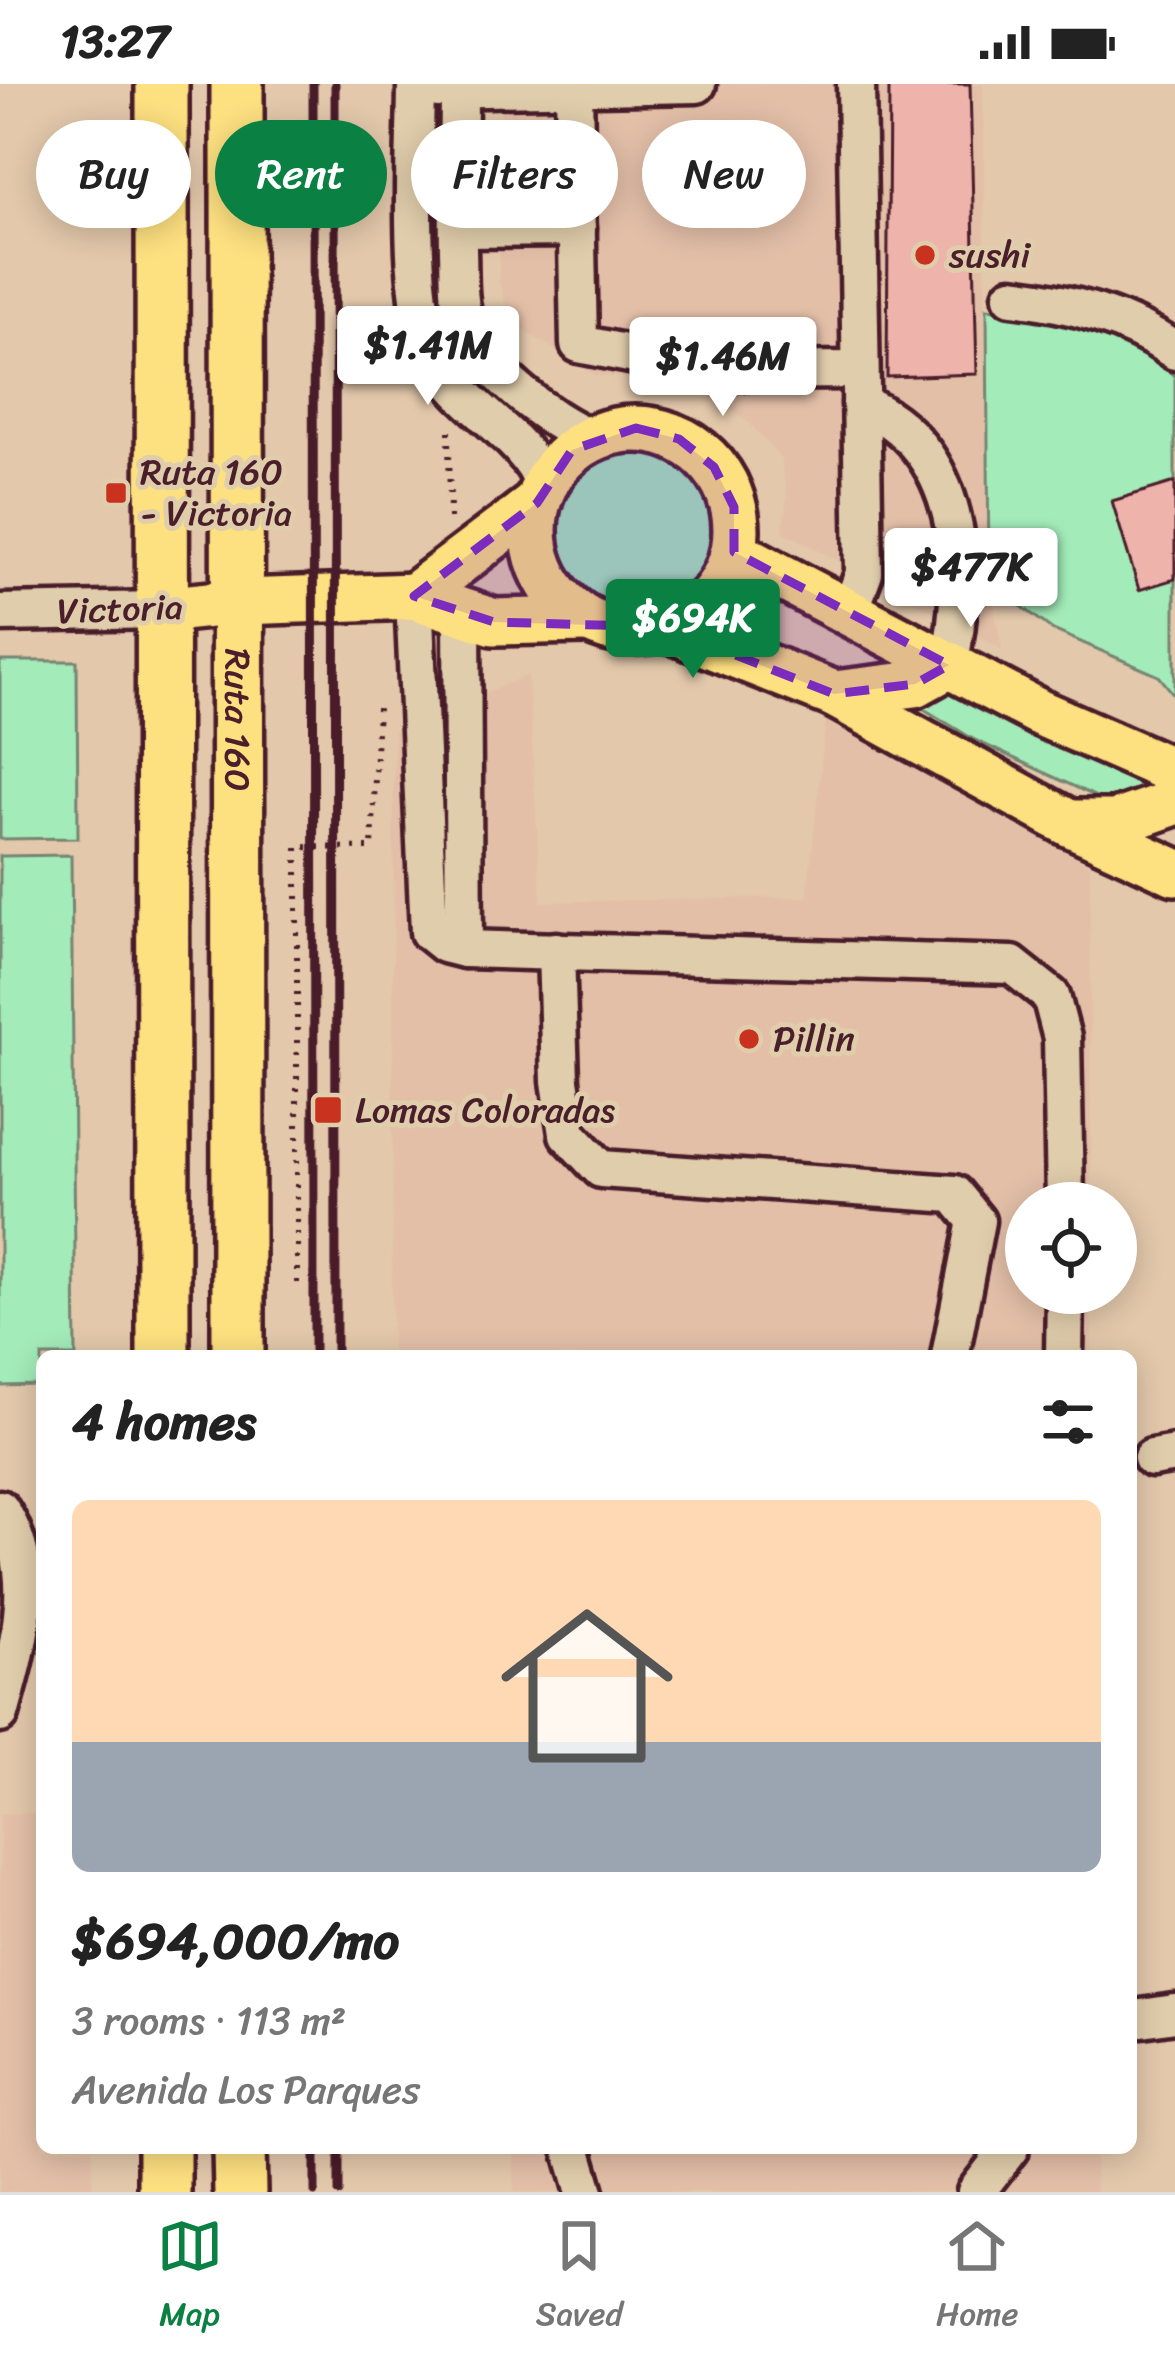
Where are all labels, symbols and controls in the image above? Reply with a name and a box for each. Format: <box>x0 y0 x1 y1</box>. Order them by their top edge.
text: 13:27 <box>60 2 169 82</box>
chip: Buy <box>36 120 191 228</box>
chip: Rent <box>215 120 387 228</box>
chip: Filters <box>411 120 618 228</box>
chip: New <box>642 120 806 228</box>
place label: sushi <box>948 223 1031 287</box>
marker: sushi <box>912 242 938 268</box>
pin: $1.41M <box>330 306 526 408</box>
text: $1.41M <box>364 310 492 379</box>
pin: $1.46M <box>625 317 821 419</box>
text: $1.46M <box>656 321 790 390</box>
place label: Ruta 160 - Victoria <box>140 440 292 545</box>
marker: Ruta 160 - Victoria <box>103 480 129 506</box>
pin: $477K <box>887 528 1055 630</box>
text: $477K <box>912 532 1030 601</box>
street label: Victoria <box>56 575 184 643</box>
pin: $694K <box>609 579 777 681</box>
text: $694K <box>633 583 753 652</box>
street label: Ruta 160 <box>205 648 270 792</box>
place label: Pillin <box>773 1007 855 1071</box>
marker: Pillin <box>736 1026 762 1052</box>
place label: Lomas Coloradas <box>355 1078 615 1142</box>
marker: Lomas Coloradas <box>312 1094 344 1126</box>
map controls <box>1005 1182 1137 1314</box>
button: locate <box>1005 1182 1137 1314</box>
text: 4 homes <box>72 1377 256 1467</box>
icon: filters <box>1035 1389 1101 1455</box>
icon: home <box>479 1578 695 1794</box>
text: $694,000/mo <box>72 1896 399 1986</box>
text: 3 rooms · 113 m² <box>72 1986 346 2055</box>
text: Avenida Los Parques <box>72 2055 420 2124</box>
tab: Map <box>157 2213 223 2343</box>
tab: Saved <box>536 2213 623 2343</box>
tab: Home <box>936 2213 1018 2343</box>

